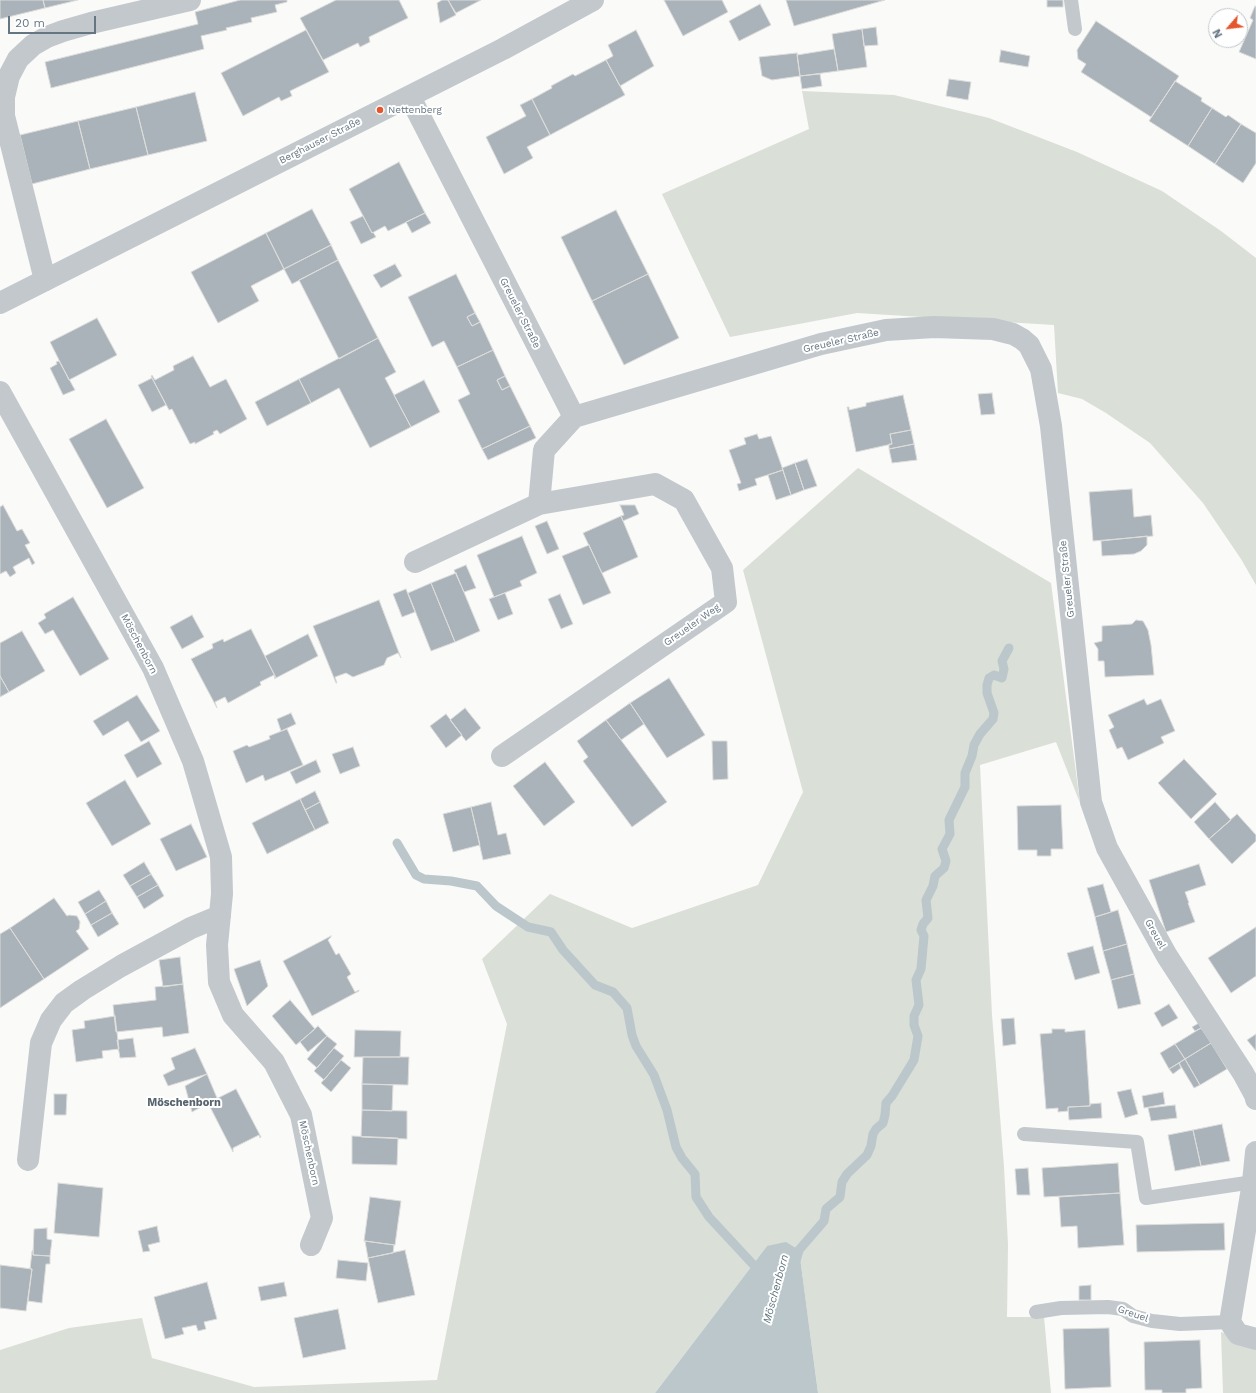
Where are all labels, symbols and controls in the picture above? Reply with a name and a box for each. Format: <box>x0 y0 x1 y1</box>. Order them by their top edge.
scale bar <box>10 8 98 34</box>
north arrow <box>1208 8 1248 48</box>
text: 20 m <box>15 16 45 30</box>
text: N <box>1210 27 1225 40</box>
place label: Nettenberg <box>388 104 442 116</box>
marker: Nettenberg <box>375 105 385 115</box>
street label: Berghauser Straße <box>277 115 363 167</box>
street label: Greueler Straße <box>497 276 543 350</box>
street label: Greueler Straße <box>802 326 880 356</box>
street label: Greueler Straße <box>1057 540 1077 618</box>
street label: Greueler Weg <box>662 601 722 649</box>
street label: Möschenborn <box>118 612 160 676</box>
street label: Greuel <box>1142 917 1168 951</box>
district label: Möschenborn <box>147 1096 221 1110</box>
street label: Möschenborn <box>296 1119 322 1187</box>
water label: Möschenborn <box>760 1253 792 1325</box>
street label: Greuel <box>1116 1303 1150 1325</box>

